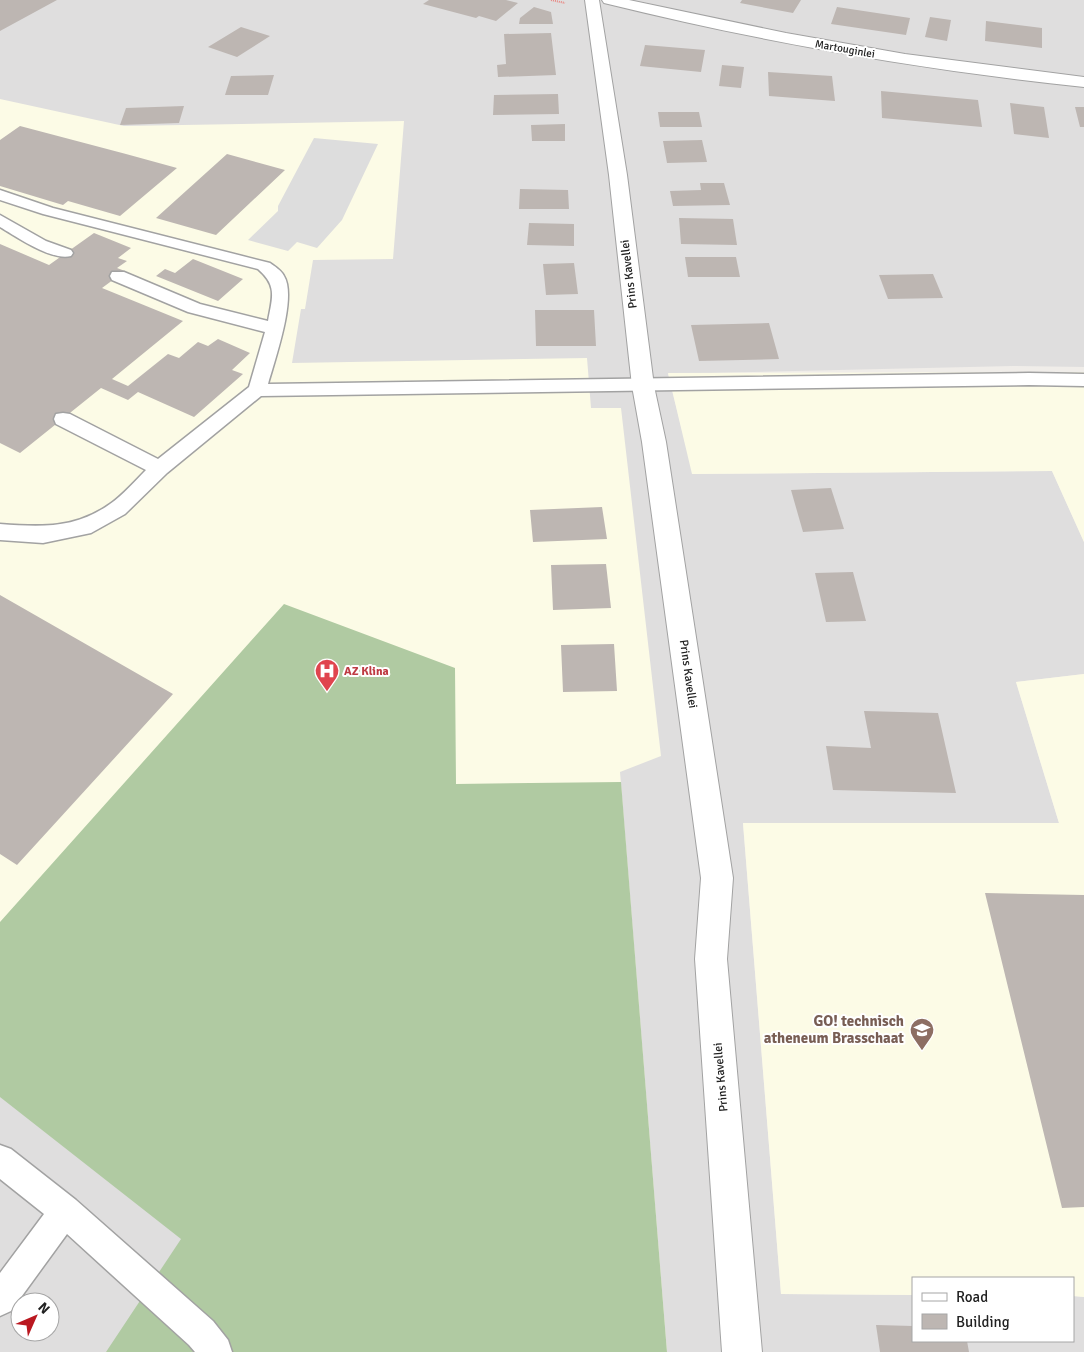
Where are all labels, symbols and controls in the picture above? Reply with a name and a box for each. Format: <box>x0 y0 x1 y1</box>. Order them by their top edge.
street label: Martouginlei <box>814 37 876 61</box>
street label: Prins Kavellei <box>617 239 641 309</box>
street label: Prins Kavellei <box>676 639 700 709</box>
hospital icon: AZ Klina <box>314 658 340 692</box>
place label: AZ Klina <box>344 664 389 679</box>
place label: GO! technisch atheneum Brasschaat <box>764 1012 904 1047</box>
school or university icon: GO! technisch atheneum Brasschaat <box>909 1017 935 1051</box>
street label: Prins Kavellei <box>711 1042 731 1112</box>
legend <box>912 1277 1074 1342</box>
text: Road <box>956 1288 988 1306</box>
north arrow <box>10 1292 60 1342</box>
text: N <box>34 1299 53 1318</box>
text: Building <box>956 1313 1010 1331</box>

